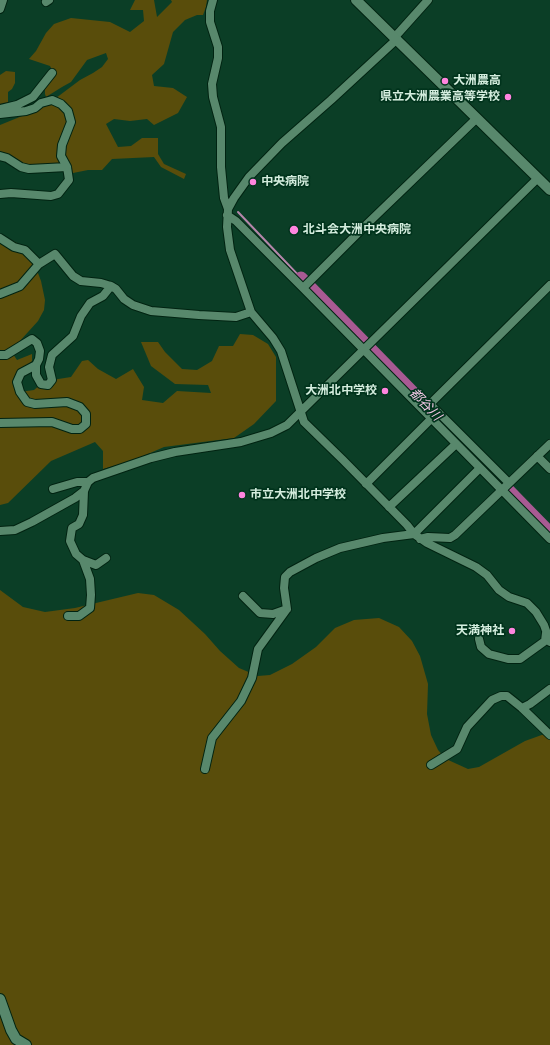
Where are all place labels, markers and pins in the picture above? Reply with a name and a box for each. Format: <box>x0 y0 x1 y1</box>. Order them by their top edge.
place label: 大洲農高 <box>453 74 501 88</box>
marker: 大洲農高 <box>440 76 450 86</box>
place label: 県立大洲農業高等学校 <box>380 90 500 104</box>
marker: 県立大洲農業高等学校 <box>503 92 513 102</box>
place label: 中央病院 <box>261 175 309 189</box>
marker: 中央病院 <box>248 177 258 187</box>
place label: 北斗会大洲中央病院 <box>303 223 411 237</box>
marker: 北斗会大洲中央病院 <box>288 224 300 236</box>
place label: 大洲北中学校 <box>305 384 377 398</box>
marker: 大洲北中学校 <box>380 386 390 396</box>
place label: 市立大洲北中学校 <box>250 488 346 502</box>
marker: 市立大洲北中学校 <box>237 490 247 500</box>
place label: 天満神社 <box>456 624 504 638</box>
marker: 天満神社 <box>507 626 517 636</box>

